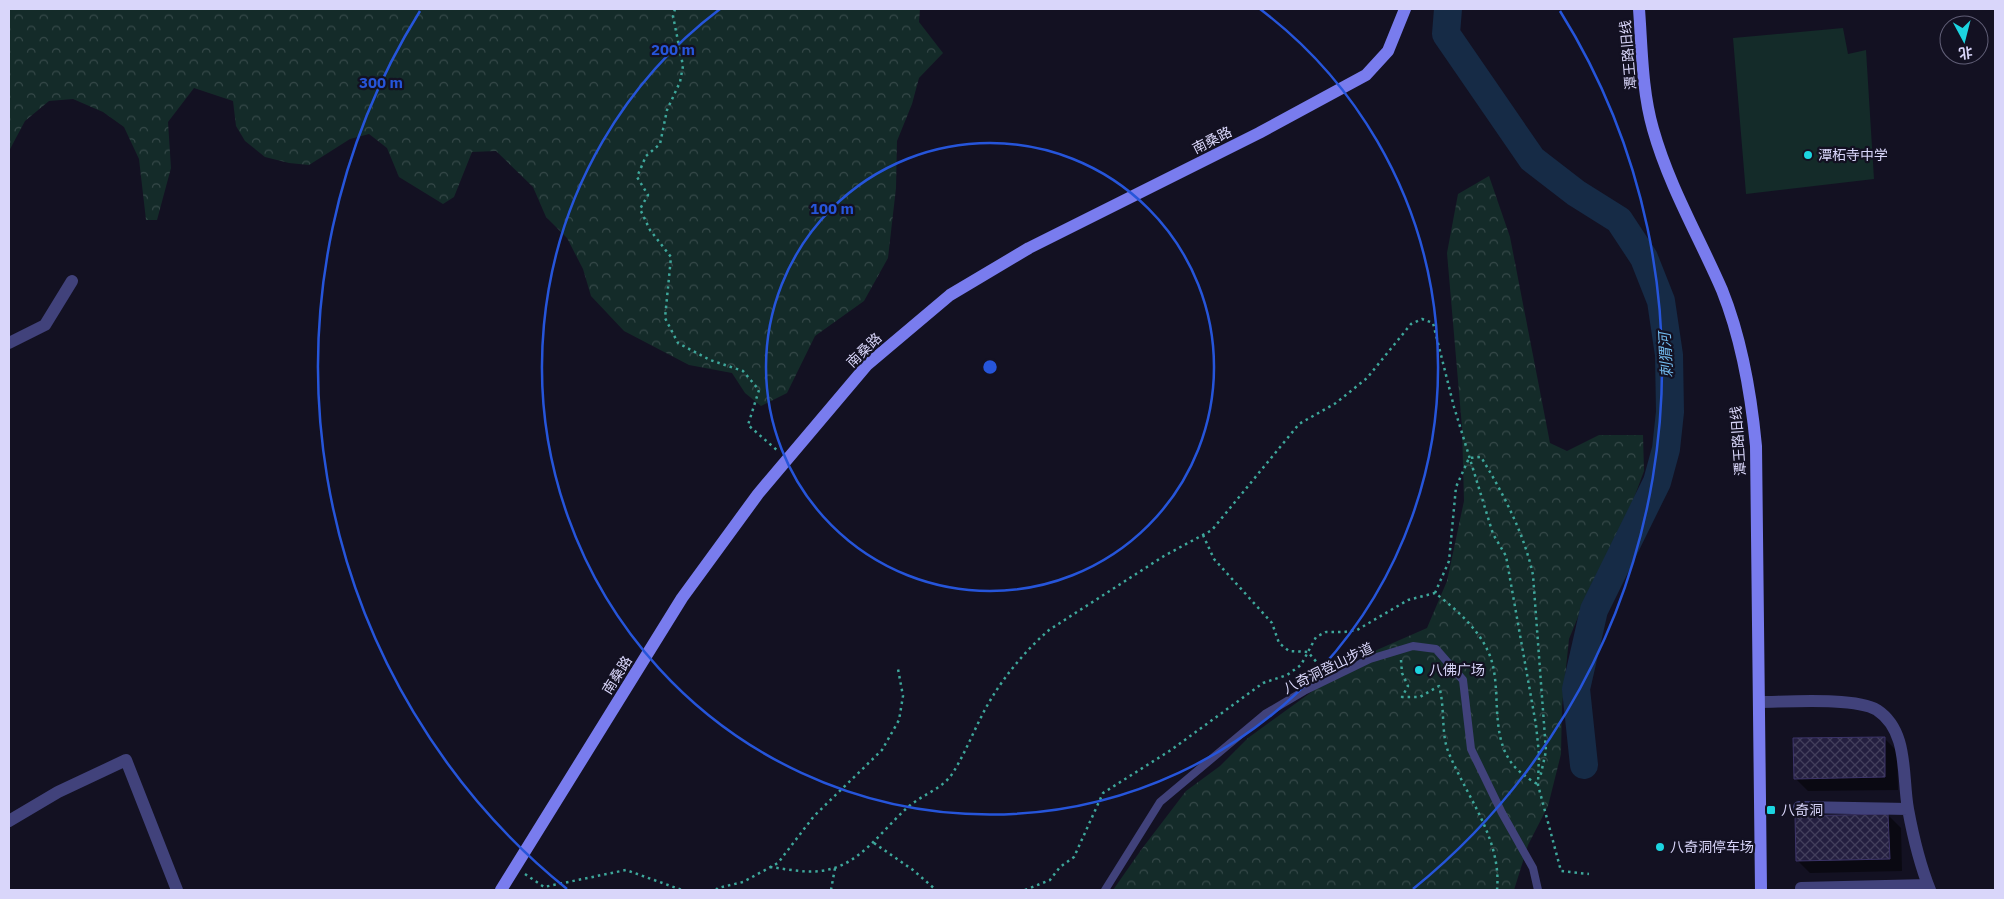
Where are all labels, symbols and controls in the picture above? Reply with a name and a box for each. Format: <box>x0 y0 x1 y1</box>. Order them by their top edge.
north arrow <box>1939 15 1989 65</box>
street label: 潭王路旧线 <box>1616 19 1640 91</box>
text: 200 m <box>651 40 695 59</box>
text: 北 <box>1958 43 1974 63</box>
text: 300 m <box>359 73 403 92</box>
street label: 南桑路 <box>1189 122 1235 158</box>
place label: 潭柘寺中学 <box>1818 146 1888 164</box>
marker: 潭柘寺中学 <box>1802 149 1814 161</box>
text: 100 m <box>810 199 854 218</box>
street label: 南桑路 <box>843 329 885 371</box>
water label: 刺猬河 <box>1655 329 1676 378</box>
centre of rings <box>981 358 999 376</box>
street label: 潭王路旧线 <box>1727 405 1749 477</box>
street label: 八奇洞登山步道 <box>1280 638 1376 698</box>
street label: 南桑路 <box>598 652 636 698</box>
place label: 八佛广场 <box>1429 661 1485 679</box>
marker: 八佛广场 <box>1413 664 1425 676</box>
place label: 八奇洞 <box>1781 801 1823 819</box>
marker: 八奇洞 <box>1765 804 1777 816</box>
place label: 八奇洞停车场 <box>1670 838 1754 856</box>
marker: 八奇洞停车场 <box>1654 841 1666 853</box>

